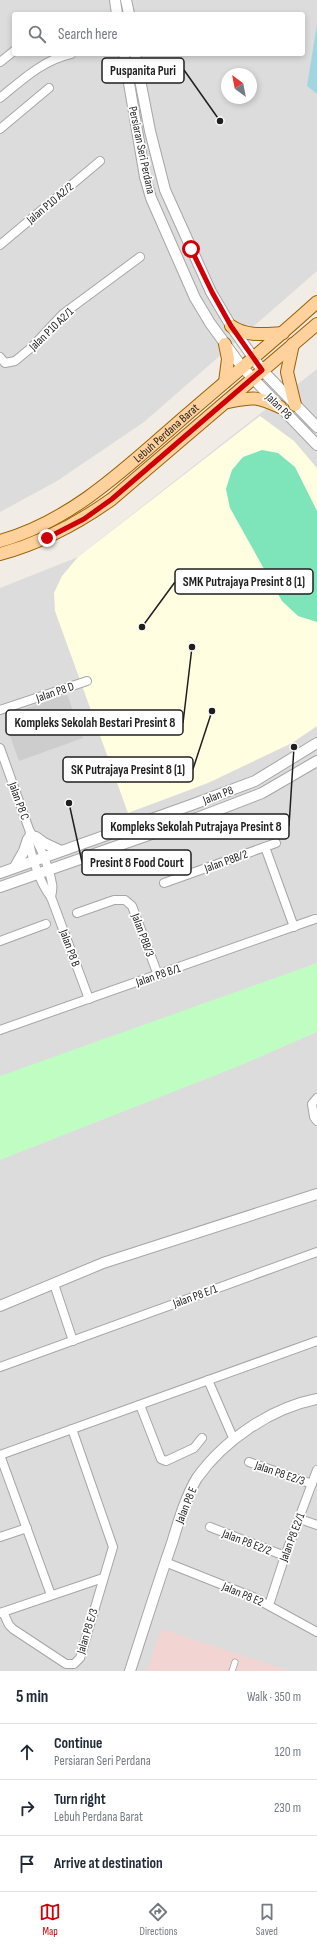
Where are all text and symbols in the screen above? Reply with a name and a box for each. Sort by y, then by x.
search box [12,12,305,56]
icon: search [26,23,48,45]
text: Search here [58,25,118,44]
callout: Puspanita Puri [102,58,184,83]
text: Puspanita Puri [110,63,176,79]
north arrow [221,68,257,104]
street label: Persiaran Seri Perdana [125,105,158,196]
street label: Jalan P10 A2/2 [23,179,77,228]
route start [182,240,200,258]
street label: Jalan P10 A2/1 [25,304,77,355]
street label: Jalan P8 [262,389,295,423]
street label: Lebuh Perdana Barat [131,400,203,466]
route end [38,529,56,547]
callout: SMK Putrajaya Presint 8 (1) [175,569,313,594]
text: SMK Putrajaya Presint 8 (1) [183,574,305,590]
street label: Jalan P8 D [33,679,76,706]
callout: Kompleks Sekolah Bestari Presint 8 [6,710,183,735]
text: Kompleks Sekolah Bestari Presint 8 [15,715,175,731]
callout: SK Putrajaya Presint 8 (1) [63,757,193,782]
text: SK Putrajaya Presint 8 (1) [71,762,185,778]
street label: Jalan P8 C [4,779,32,822]
street label: Jalan P8 [200,783,235,808]
callout: Kompleks Sekolah Putrajaya Presint 8 [102,814,289,839]
text: Kompleks Sekolah Putrajaya Presint 8 [110,819,282,835]
street label: Jalan P8B/2 [201,847,250,877]
callout: Presint 8 Food Court [82,850,191,875]
text: Presint 8 Food Court [90,855,185,871]
street label: Jalan P8B/3 [127,910,157,959]
street label: Jalan P8 B [56,927,83,969]
street label: Jalan P8 B/1 [133,961,183,990]
street label: Jalan P8 E/1 [170,1281,220,1312]
street label: Jalan P8 E2/3 [252,1458,307,1489]
street label: Jalan P8 E [172,1485,201,1527]
street label: Jalan P8 E2/1 [276,1510,309,1565]
street label: Jalan P8 E2/2 [219,1526,274,1559]
street label: Jalan P8 E2 [219,1579,266,1610]
street label: Jalan P8 E/3 [73,1607,101,1657]
text: 5 min [16,1687,48,1707]
text: Walk · 350 m [247,1689,301,1705]
text: Continue [54,1734,103,1753]
icon: ahead [16,1741,38,1763]
text: 120 m [275,1744,301,1760]
text: Persiaran Seri Perdana [54,1753,151,1769]
text: Turn right [54,1790,106,1809]
icon: right [16,1797,38,1819]
text: 230 m [274,1800,301,1816]
text: Lebuh Perdana Barat [54,1809,143,1825]
icon: arrive [16,1853,38,1875]
text: Arrive at destination [54,1854,163,1873]
tab: Map [39,1901,61,1938]
tab: Directions [140,1901,177,1938]
tab: Saved [256,1901,278,1938]

